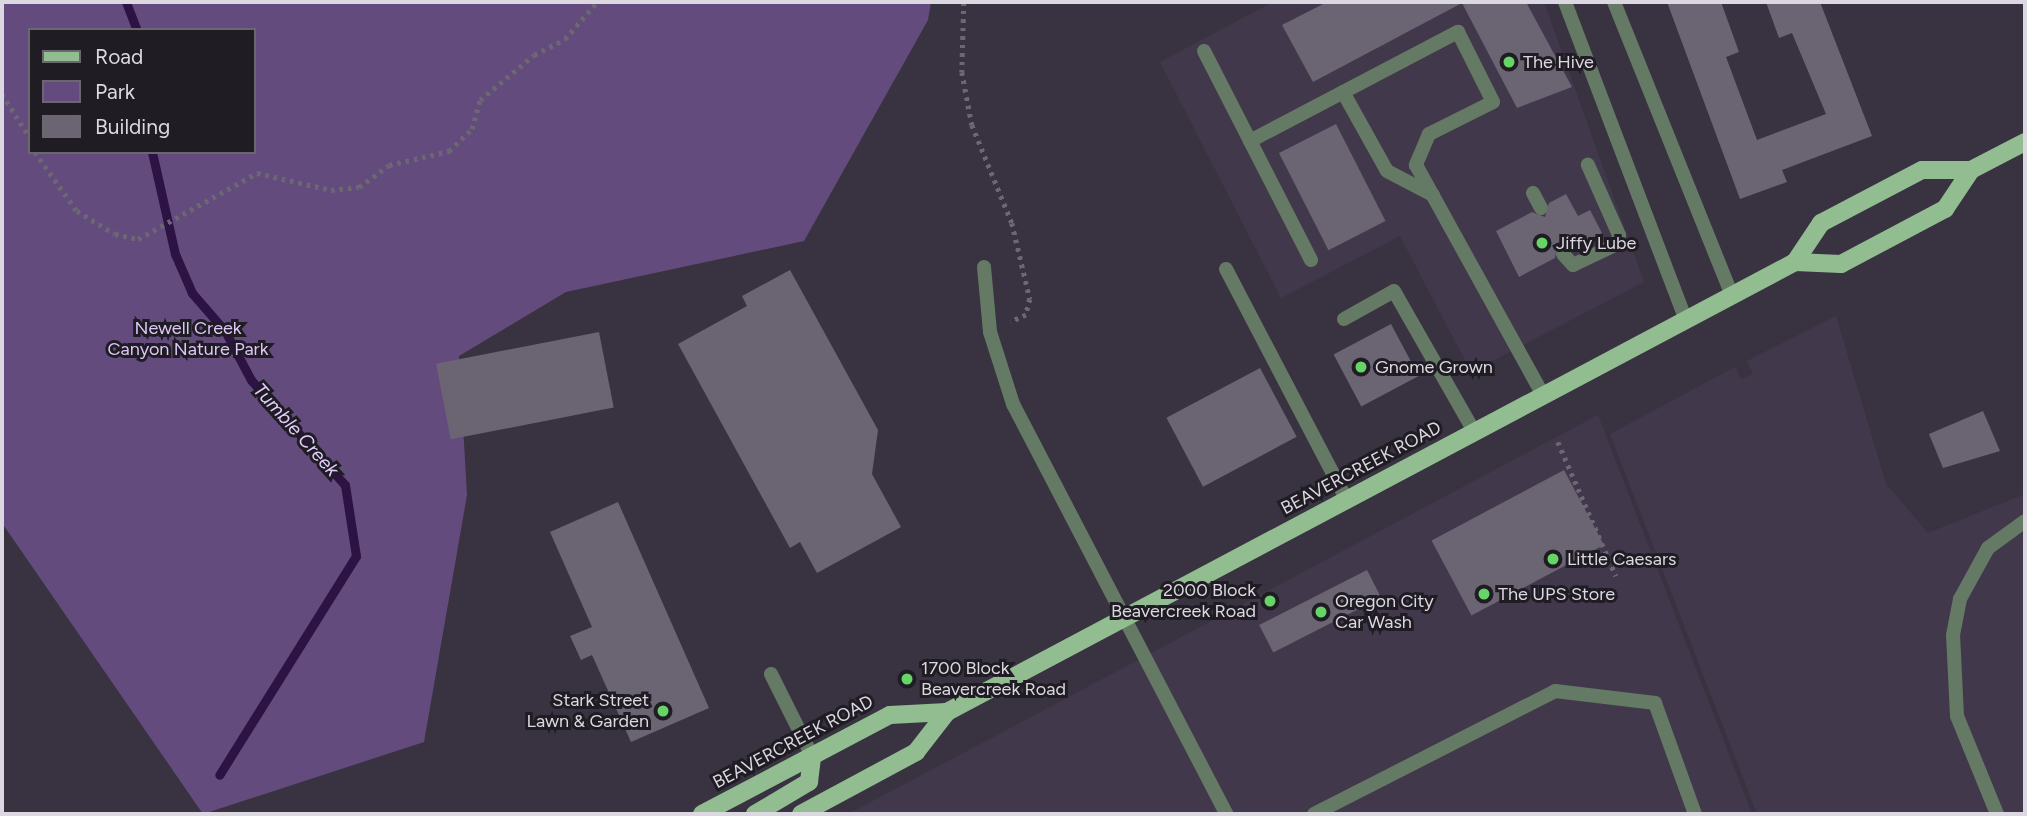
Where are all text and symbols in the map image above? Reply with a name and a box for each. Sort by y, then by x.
legend [28,28,256,154]
text: Road [95,44,143,69]
place label: The Hive [1523,51,1594,73]
marker: The Hive [1501,54,1517,70]
text: Park [95,79,135,104]
text: Building [95,114,170,139]
place label: Jiffy Lube [1556,232,1636,254]
marker: Jiffy Lube [1534,235,1550,251]
park label: Newell Creek Canyon Nature Park [108,318,268,360]
place label: Gnome Grown [1375,356,1493,378]
marker: Gnome Grown [1353,359,1369,375]
water label: Tumble Creek [248,379,344,481]
street label: BEAVERCREEK ROAD [1277,417,1445,519]
place label: Little Caesars [1567,548,1676,570]
marker: Little Caesars [1545,551,1561,567]
place label: 2000 Block Beavercreek Road [1111,580,1256,622]
place label: The UPS Store [1498,583,1615,605]
marker: The UPS Store [1476,586,1492,602]
place label: Oregon City Car Wash [1335,591,1434,634]
marker: 2000 Block Beavercreek Road [1262,593,1278,609]
marker: Oregon City Car Wash [1313,604,1329,620]
place label: 1700 Block Beavercreek Road [921,658,1066,700]
marker: 1700 Block Beavercreek Road [899,671,915,687]
place label: Stark Street Lawn & Garden [527,690,649,732]
street label: BEAVERCREEK ROAD [709,691,877,793]
marker: Stark Street Lawn & Garden [655,703,671,719]

